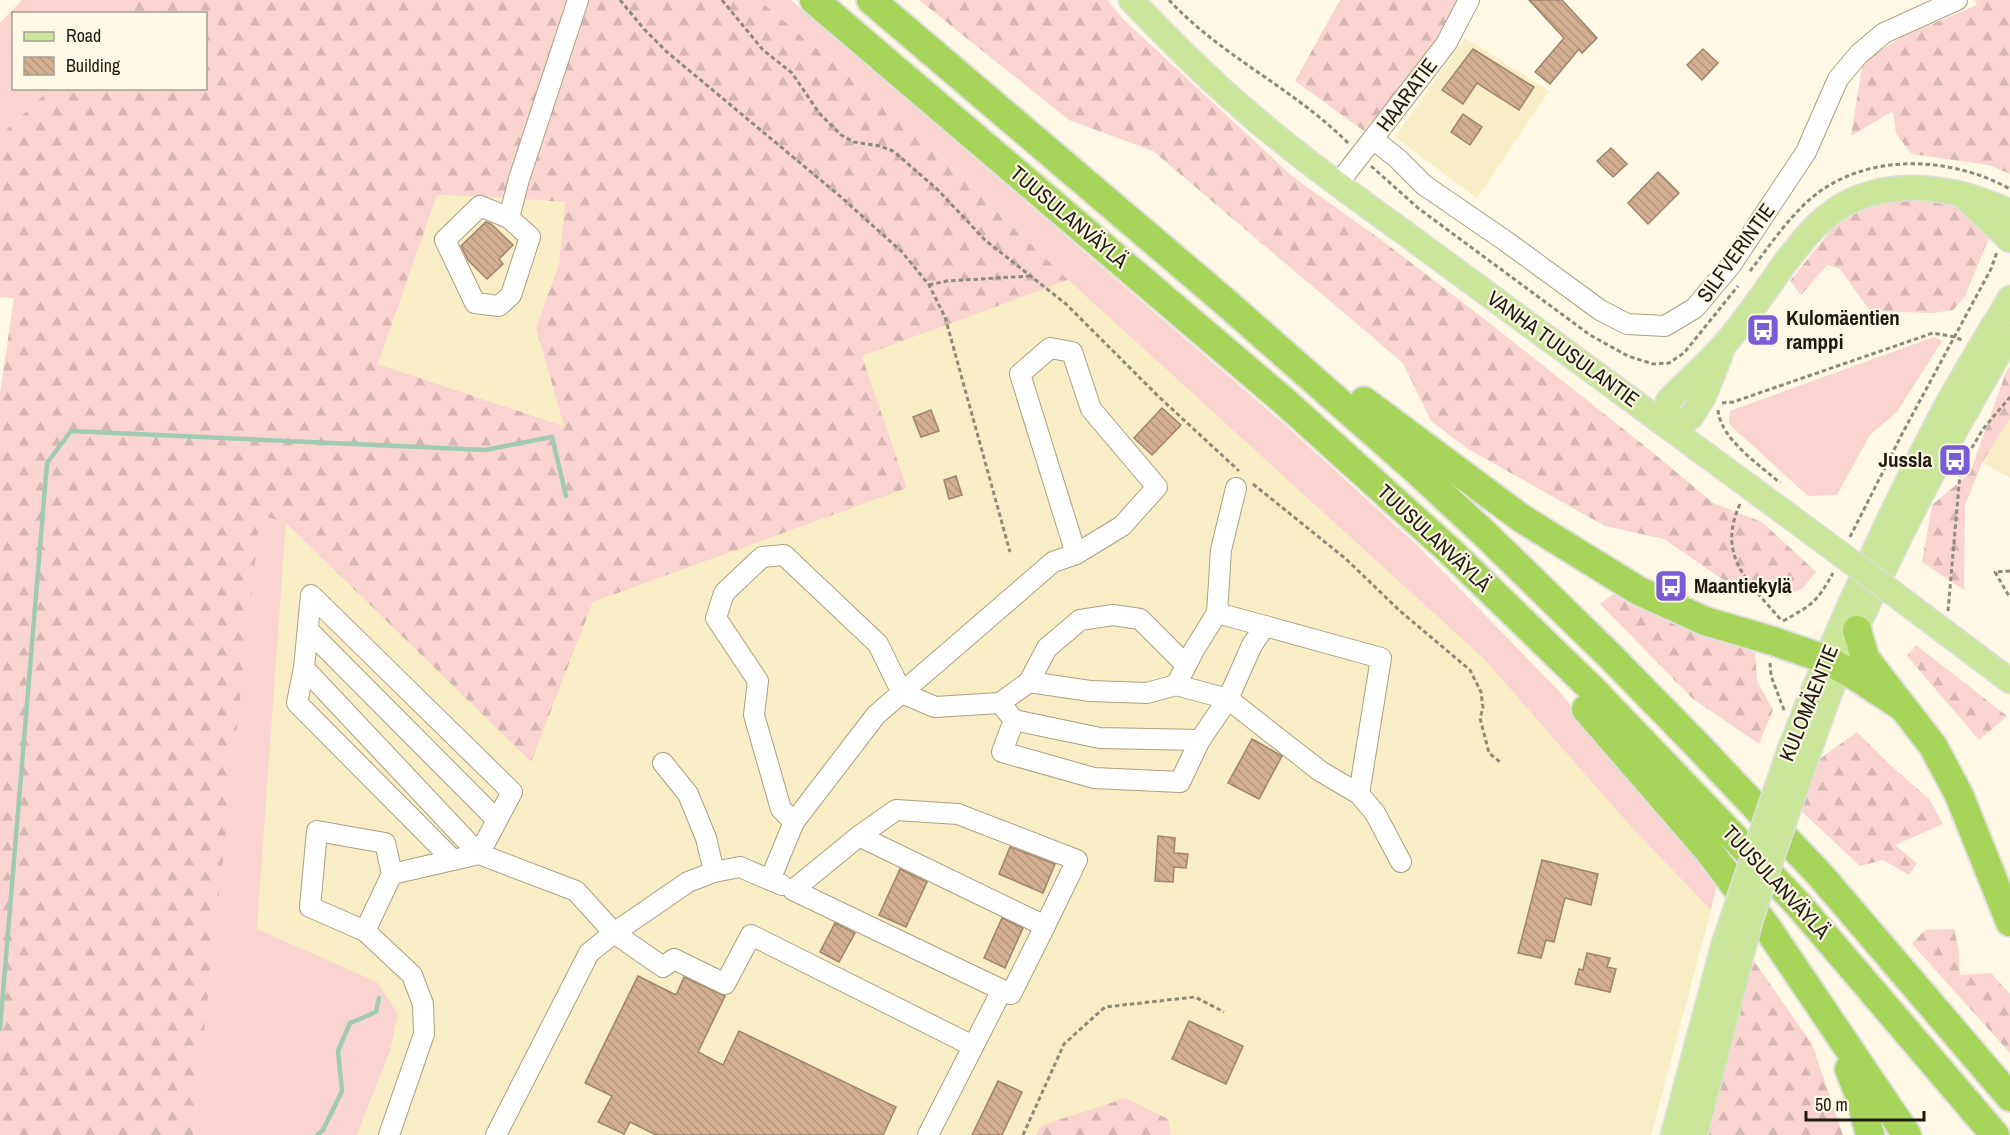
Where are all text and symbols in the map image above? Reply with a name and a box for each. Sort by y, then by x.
legend [12,12,207,90]
text: Road [66,23,101,48]
street label: HAARATIE [1369,52,1444,137]
text: Building [66,53,121,78]
street label: TUUSULANVÄYLÄ [1004,159,1135,275]
street label: SILFVERINTIE [1690,197,1781,308]
street label: VANHA TUUSULANTIE [1481,284,1645,414]
place label: Kulomäentien ramppi [1786,303,1900,356]
bus stop icon: Kulomäentien ramppi [1745,312,1781,348]
bus stop icon: Jussla [1937,442,1973,478]
place label: Jussla [1878,445,1932,474]
street label: TUUSULANVÄYLÄ [1371,477,1498,598]
bus stop icon: Maantiekylä [1653,568,1689,604]
place label: Maantiekylä [1694,571,1792,600]
street label: KULOMÄENTIE [1772,640,1845,765]
street label: TUUSULANVÄYLÄ [1716,818,1837,945]
scale bar [1806,1084,1924,1122]
text: 50 m [1815,1092,1848,1117]

